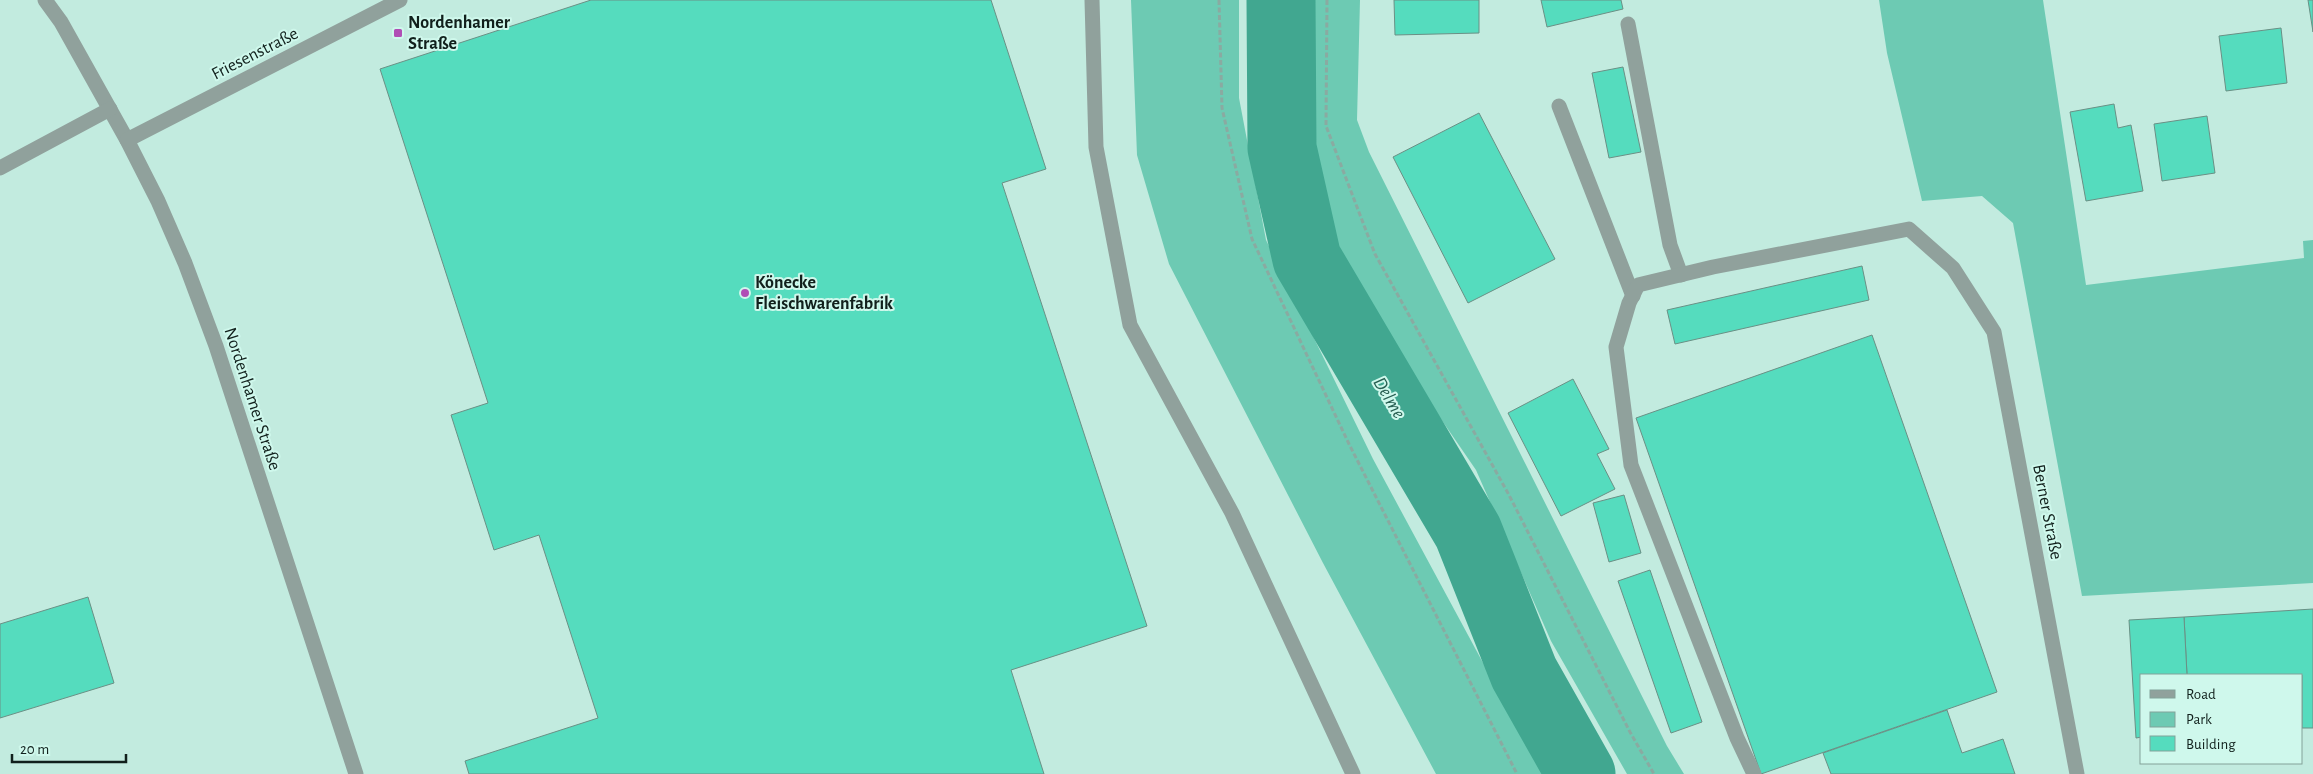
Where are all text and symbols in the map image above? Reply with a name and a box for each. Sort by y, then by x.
place label: Nordenhamer Straße [408,14,511,53]
street label: Friesenstraße [209,25,301,83]
marker: Nordenhamer Straße [392,27,404,39]
place label: Könecke Fleischwarenfabrik [755,274,893,313]
marker: Könecke Fleischwarenfabrik [739,287,751,299]
street label: Nordenhamer Straße [220,325,284,473]
water label: Delme [1369,374,1409,422]
street label: Berner Straße [2029,463,2065,561]
legend [2140,674,2303,764]
text: Road [2186,687,2216,702]
text: Park [2186,712,2212,727]
scale bar [12,732,126,764]
text: Building [2186,737,2236,752]
text: 20 m [20,742,49,757]

